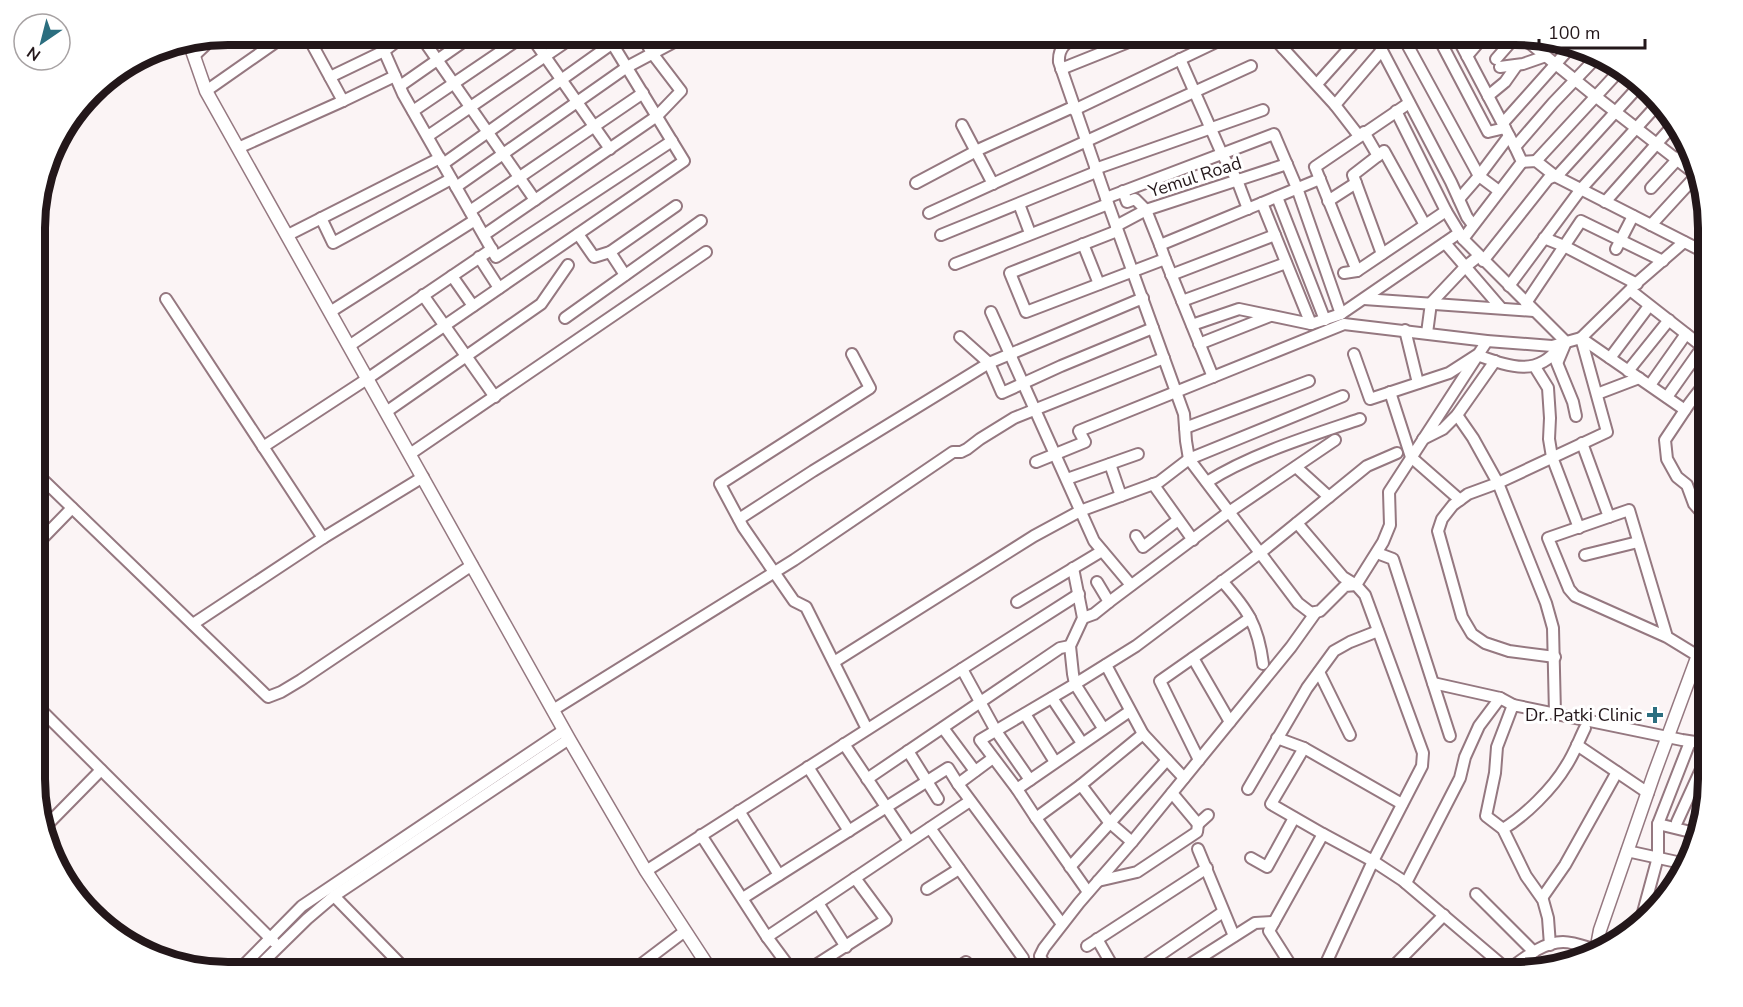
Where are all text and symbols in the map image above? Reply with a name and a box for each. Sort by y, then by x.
north arrow [12,12,72,72]
scale bar [1539,12,1646,50]
text: 100 m [1548,21,1600,45]
text: N [23,41,45,66]
street label: Yemul Road [1145,151,1244,204]
place label: Dr. Patki Clinic [1525,703,1642,727]
marker: Dr. Patki Clinic [1646,706,1664,724]

